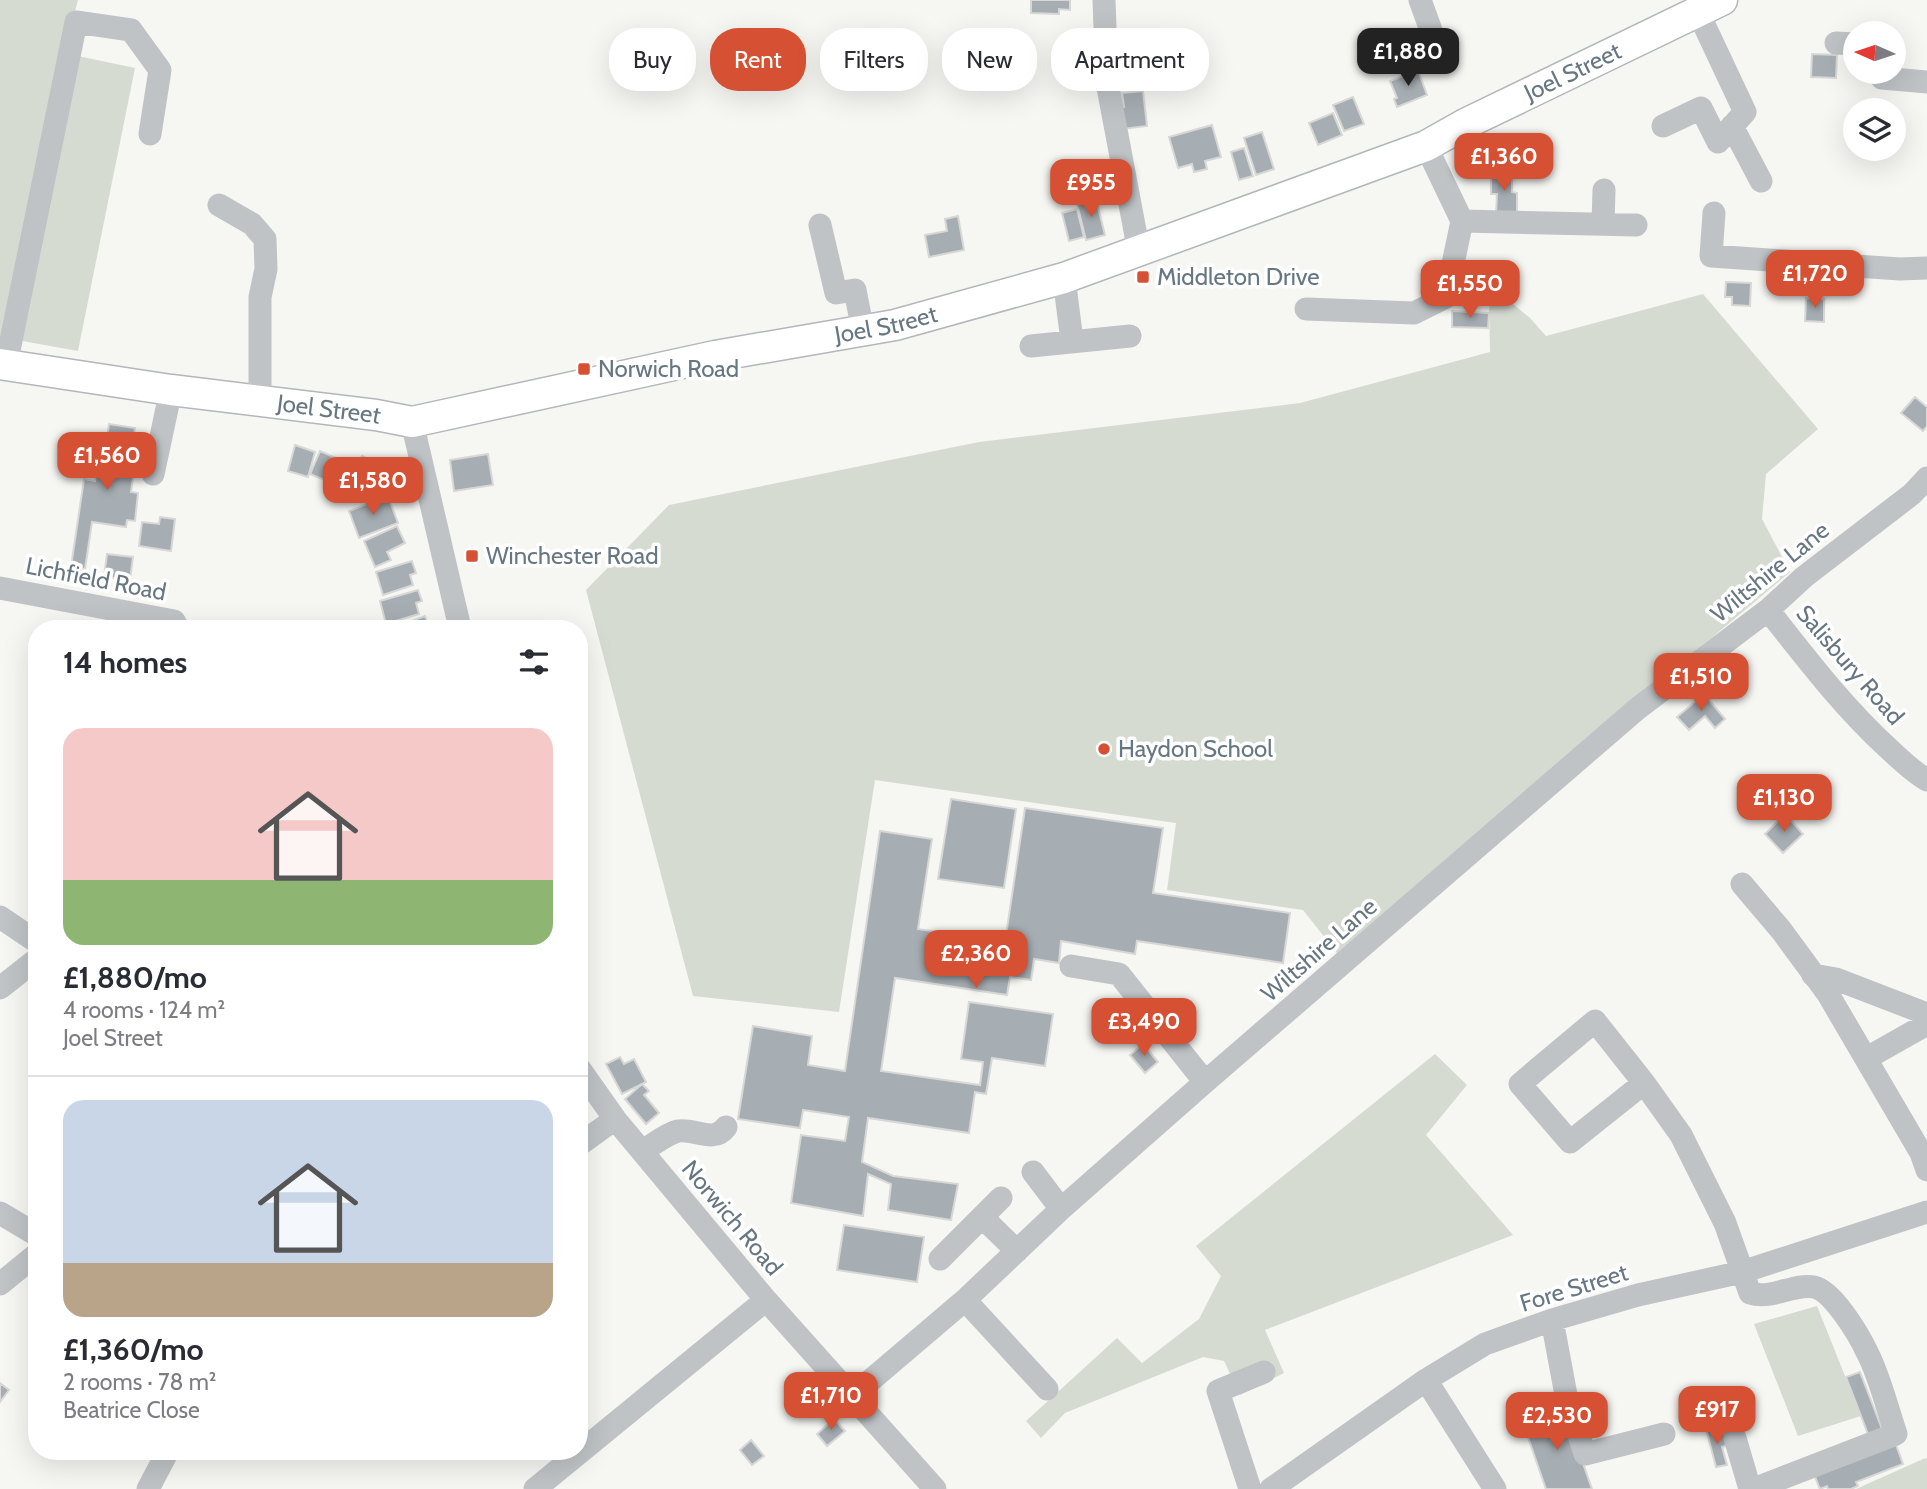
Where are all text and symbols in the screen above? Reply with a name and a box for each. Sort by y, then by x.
north arrow [1843,21,1906,84]
map controls [1843,21,1906,161]
chip: Buy [609,28,696,91]
chip: Rent [710,28,806,91]
chip: Filters [820,28,928,91]
chip: New [942,28,1037,91]
chip: Apartment [1051,28,1209,91]
pin: £1,880 [1351,28,1465,88]
street label: Joel Street [1518,36,1626,108]
text: £1,880 [1373,37,1443,65]
button: layers [1843,98,1906,161]
pin: £1,360 [1447,134,1561,193]
text: £1,360 [1470,142,1538,170]
pin: £955 [1050,160,1132,219]
text: £955 [1066,168,1116,196]
pin: £1,720 [1758,250,1872,310]
text: £1,720 [1782,259,1848,287]
pin: £1,550 [1413,260,1527,320]
place label: Middleton Drive [1157,262,1320,291]
marker: Middleton Drive [1135,269,1151,285]
text: £1,550 [1437,269,1503,297]
street label: Joel Street [831,299,940,349]
place label: Norwich Road [598,354,739,383]
marker: Norwich Road [576,361,592,377]
street label: Joel Street [275,388,383,430]
pin: £1,560 [50,433,164,492]
text: £1,560 [73,441,141,469]
pin: £1,580 [316,458,430,517]
text: £1,580 [339,466,407,494]
street label: Wiltshire Lane [1705,515,1835,628]
place label: Winchester Road [486,541,659,570]
marker: Winchester Road [464,548,480,564]
street label: Lichfield Road [23,551,169,606]
street label: Salisbury Road [1790,599,1910,731]
icon: filters [515,643,553,681]
text: 14 homes [63,644,187,681]
pin: £1,510 [1644,654,1758,713]
text: £1,510 [1670,662,1732,690]
place label: Haydon School [1118,734,1273,763]
marker: Haydon School [1096,741,1112,757]
icon: home [245,773,371,899]
pin: £1,130 [1727,774,1841,834]
text: £1,130 [1753,783,1815,811]
street label: Wiltshire Lane [1255,892,1382,1008]
pin: £2,360 [919,930,1033,990]
text: £2,360 [940,939,1012,967]
text: £1,880/mo [63,959,207,996]
text: 4 rooms · 124 m² [63,996,225,1024]
pin: £3,490 [1087,998,1201,1058]
text: £3,490 [1107,1007,1181,1035]
text: Joel Street [63,1024,163,1052]
icon: home [245,1145,371,1271]
street label: Norwich Road [676,1154,789,1281]
street label: Fore Street [1516,1257,1631,1318]
text: £1,360/mo [63,1331,204,1368]
text: 2 rooms · 78 m² [63,1368,217,1396]
pin: £1,710 [774,1372,888,1432]
text: £1,710 [800,1381,862,1409]
pin: £917 [1676,1386,1758,1446]
pin: £2,530 [1500,1392,1614,1452]
text: £917 [1694,1395,1740,1423]
text: Beatrice Close [63,1396,200,1424]
text: £2,530 [1522,1401,1592,1429]

